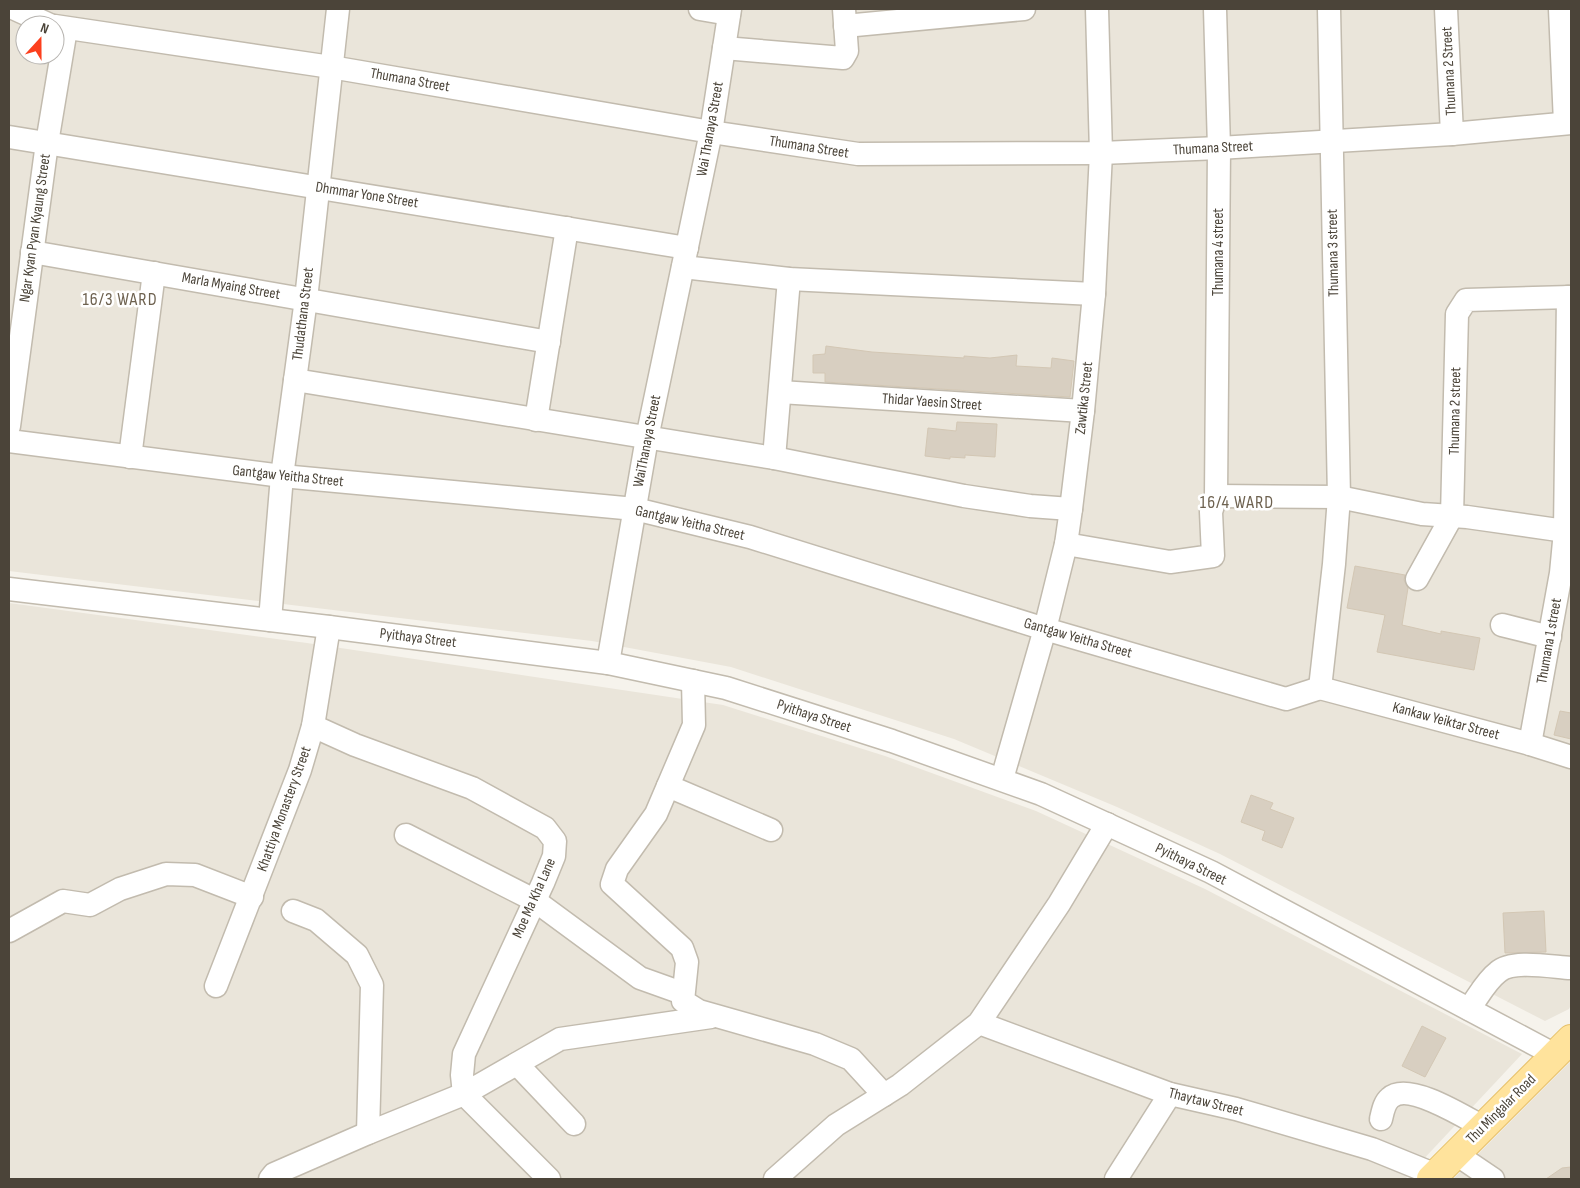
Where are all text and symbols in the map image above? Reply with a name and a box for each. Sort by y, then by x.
north arrow [15,15,65,65]
text: N [38,19,51,38]
street label: Thumana 2 Street [1437,26,1461,116]
street label: Thumana Street [369,64,452,96]
street label: Wai Thanaya Street [692,80,728,178]
street label: Thumana Street [768,131,851,163]
street label: Thumana Street [1172,136,1254,160]
street label: Ngar Kyan Pyan Kyaung Street [15,152,55,303]
street label: Dhmmar Yone Street [314,178,420,213]
street label: Thumana 4 street [1209,208,1228,296]
street label: Thumana 3 street [1323,208,1343,297]
street label: Thudathana Street [288,266,318,362]
street label: Marla Myaing Street [180,268,282,304]
district label: 16/3 WARD [82,289,158,310]
street label: Zawtika Street [1071,360,1097,435]
street label: Thumana 2 street [1445,367,1465,455]
street label: Thidar Yaesin Street [881,389,983,415]
street label: WaiThanaya Street [629,393,665,489]
street label: Gantgaw Yeitha Street [231,461,345,491]
district label: 16/4 WARD [1200,492,1274,513]
street label: Gantgaw Yeitha Street [633,501,747,545]
street label: Thumana 1 street [1532,596,1566,685]
street label: Gantgaw Yeitha Street [1022,613,1135,663]
street label: Pyithaya Street [379,624,458,652]
street label: Pyithaya Street [774,695,854,737]
street label: Kankaw Yeiktar Street [1391,698,1502,744]
street label: Khattiya Monastery Street [252,743,316,874]
street label: Pyithaya Street [1152,839,1230,890]
street label: Moe Ma Kha Lane [508,855,560,941]
street label: Thu Mingalar Road [1462,1070,1540,1148]
street label: Thaytaw Street [1167,1084,1246,1121]

